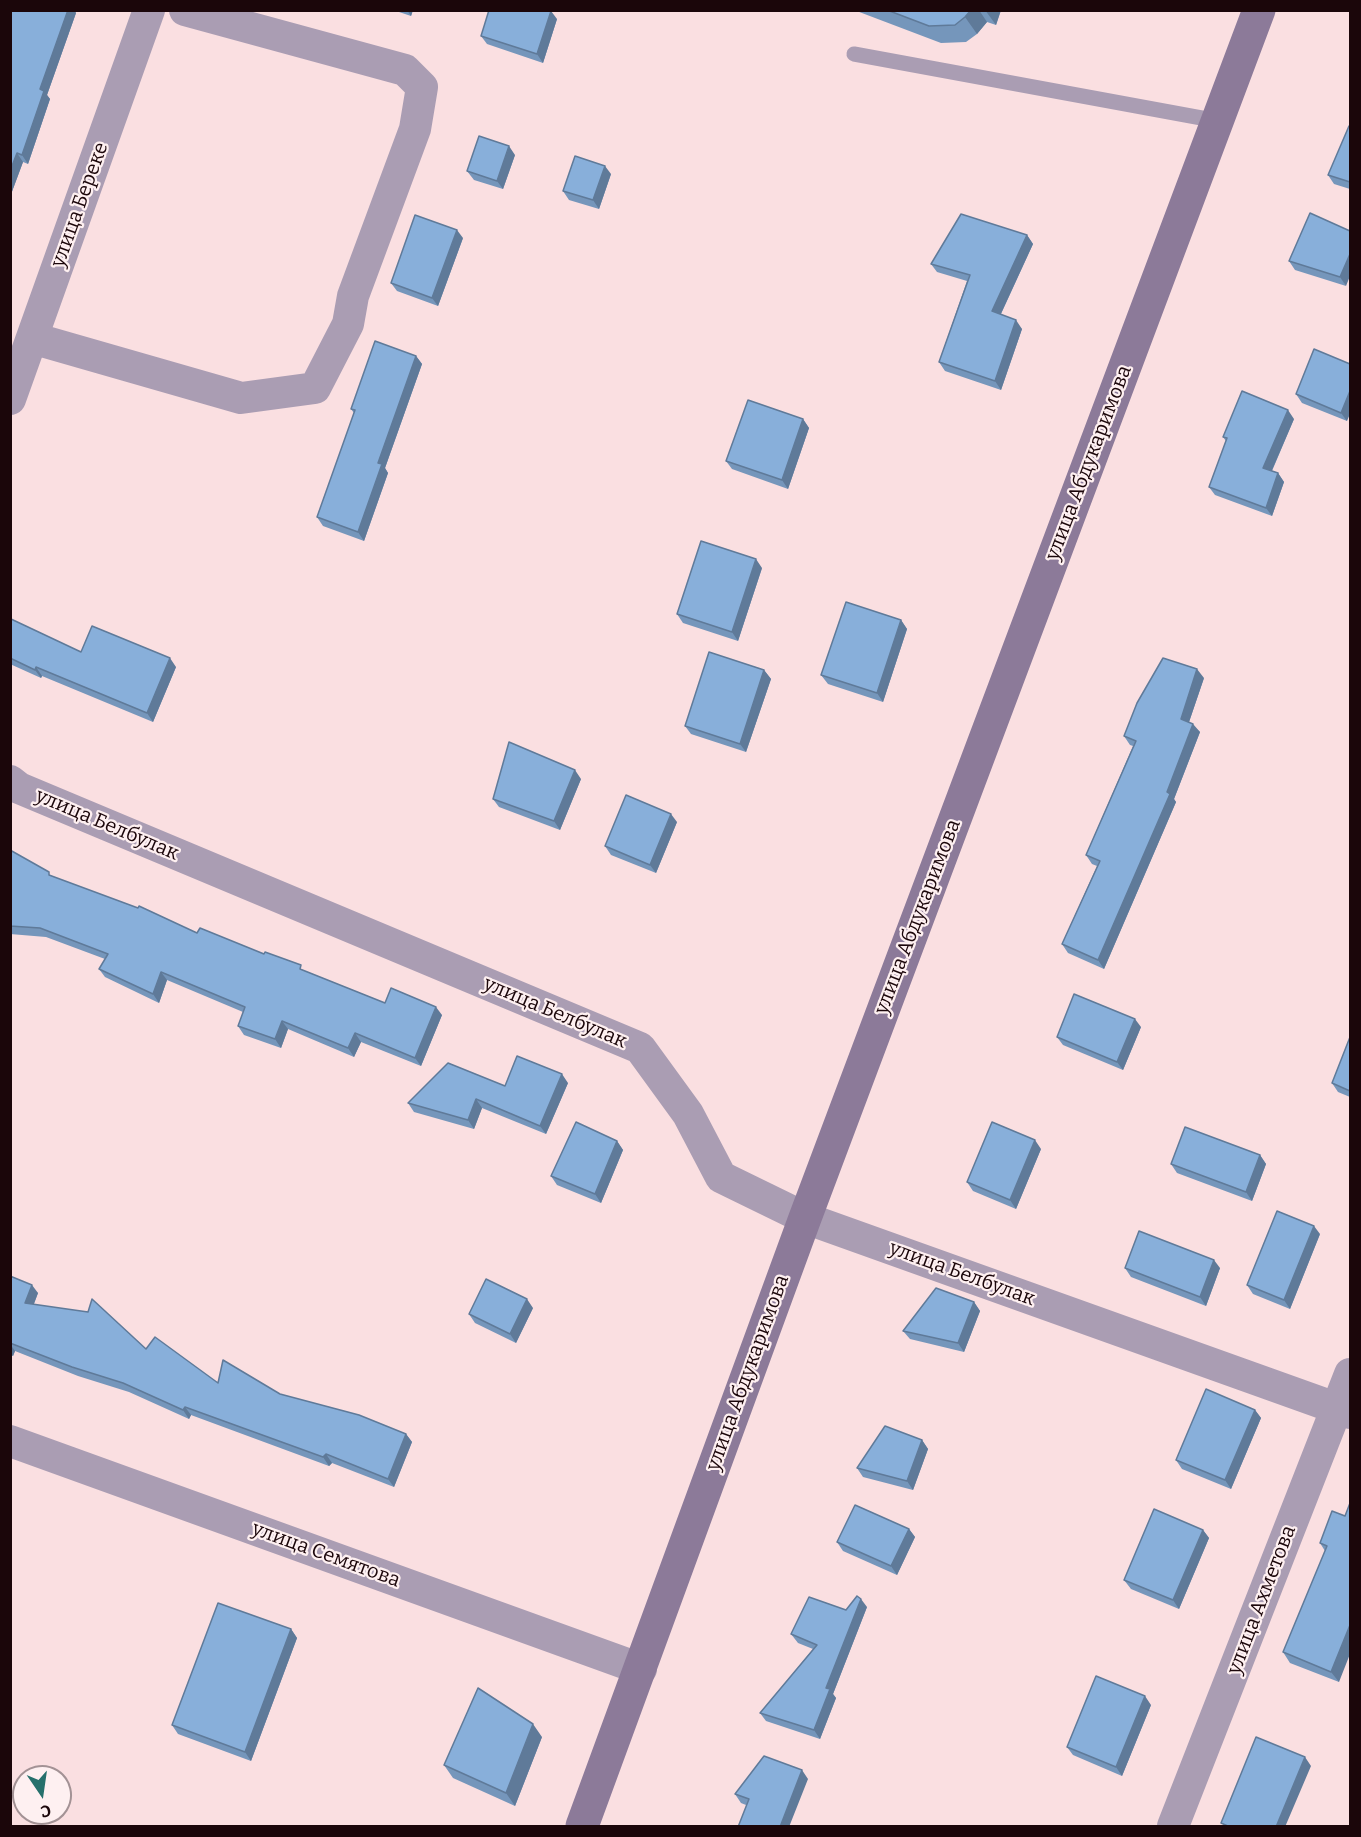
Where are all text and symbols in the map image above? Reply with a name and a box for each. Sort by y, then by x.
street label: улица Береке [46,139,114,271]
street label: улица Абдукаримова [1041,362,1137,564]
street label: улица Белбулак [32,784,182,866]
street label: улица Абдукаримова [870,816,966,1018]
street label: улица Белбулак [480,972,630,1054]
street label: улица Белбулак [886,1237,1038,1311]
street label: улица Абдукаримова [701,1272,795,1474]
street label: улица Семятова [249,1517,403,1593]
street label: улица Ахметова [1223,1522,1301,1678]
north arrow [12,1765,72,1825]
text: С [39,1801,53,1821]

